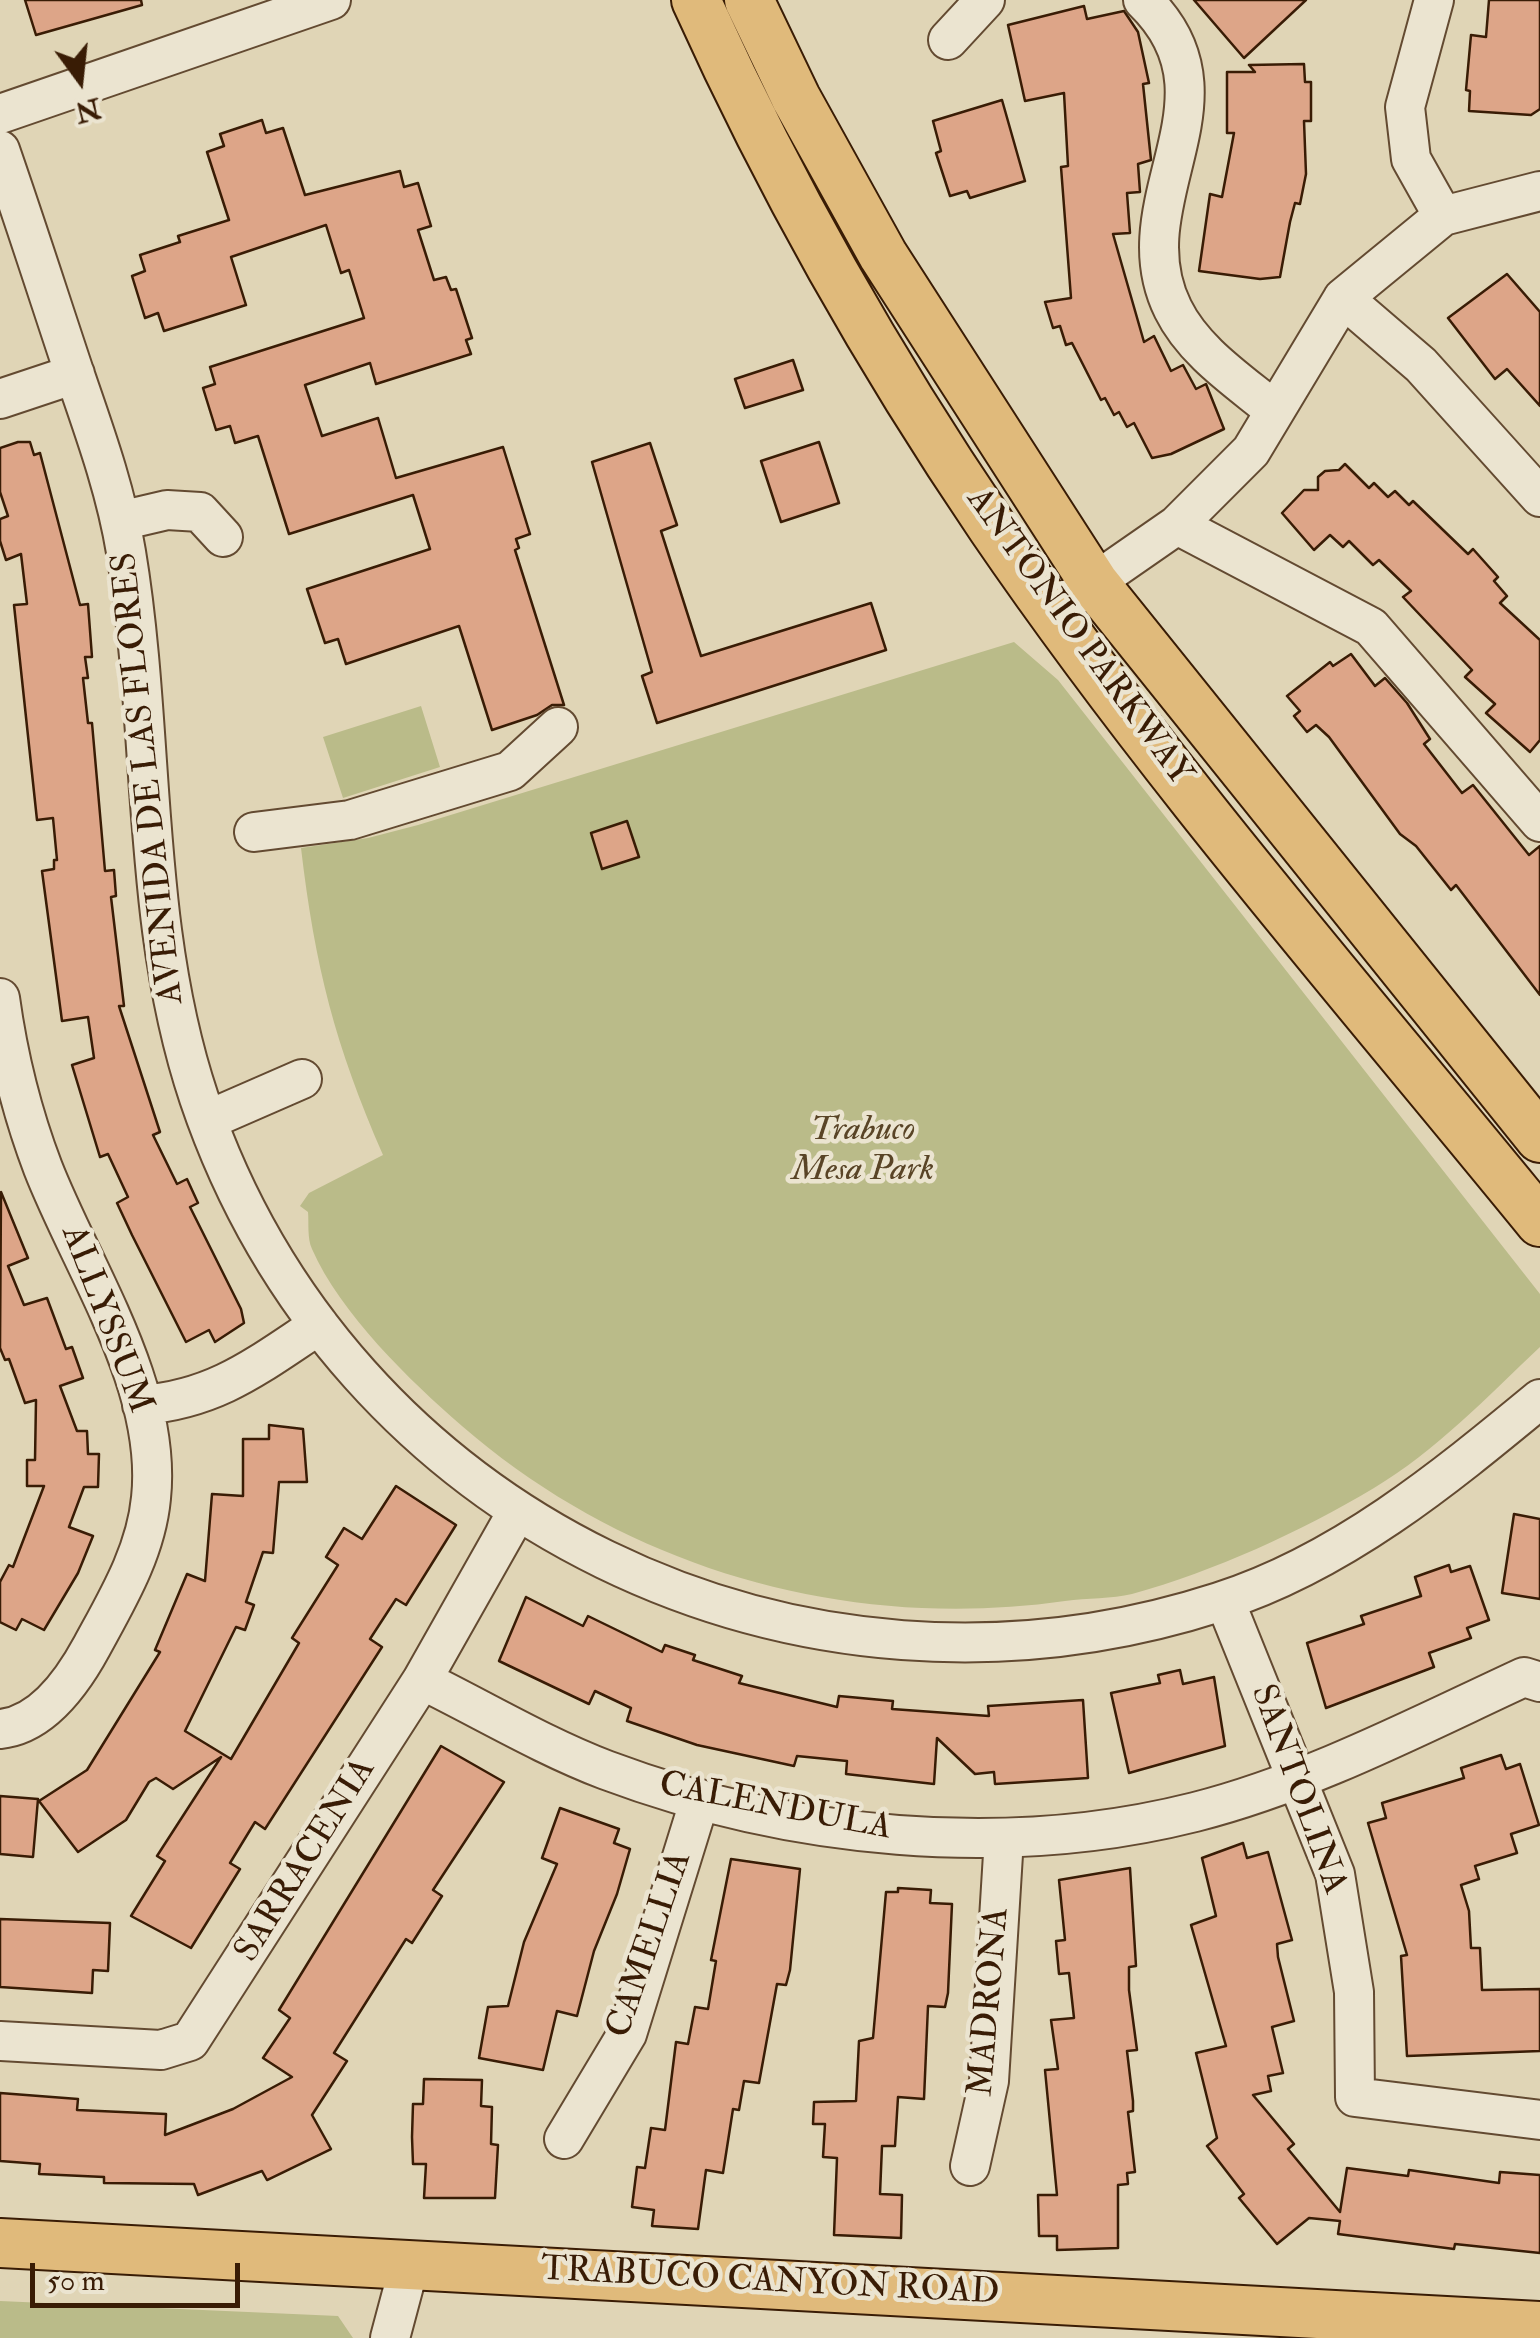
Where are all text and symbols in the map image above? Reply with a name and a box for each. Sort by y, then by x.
north arrow [30,30,130,130]
text: N [71,89,105,130]
street label: ANTONIO PARKWAY [956,481,1200,795]
street label: AVENIDA DE LAS FLORES [105,550,195,1006]
park label: Trabuco Mesa Park [792,1110,934,1192]
street label: ALLYSSUM [50,1220,160,1420]
street label: SANTOLINA [1240,1680,1354,1900]
street label: SARRACENIA [228,1751,386,1971]
street label: CALENDULA [655,1765,895,1851]
street label: CAMELLIA [600,1846,702,2044]
street label: MADRONA [962,1906,1020,2098]
scale bar [35,2243,245,2305]
street label: TRABUCO CANYON ROAD [540,2250,1000,2316]
text: 50 m [47,2262,105,2299]

